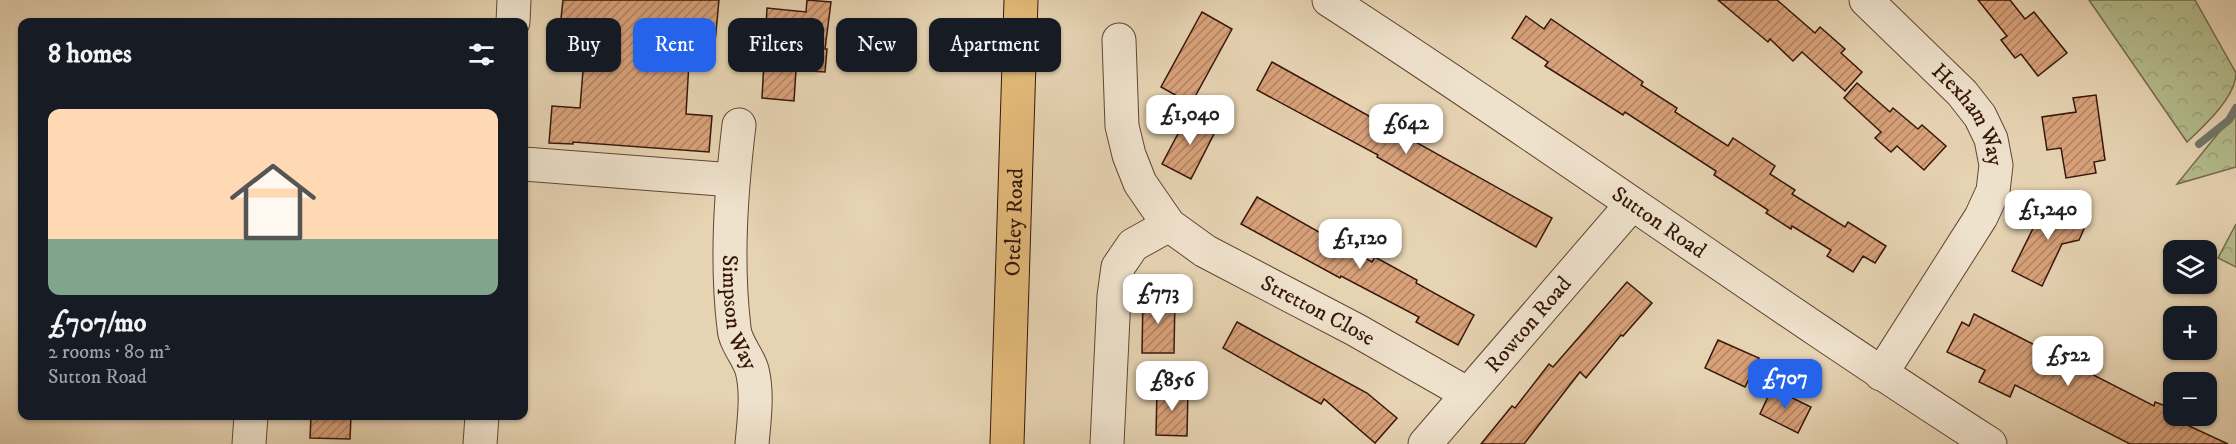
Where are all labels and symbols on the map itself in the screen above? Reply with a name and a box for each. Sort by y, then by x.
street label: Hexham Way [1926,58,2009,169]
pin: £1,040 [1141,95,1239,146]
pin: £642 [1370,104,1442,155]
street label: Oteley Road [999,168,1029,277]
street label: Sutton Road [1607,180,1712,264]
pin: £1,240 [1999,190,2097,241]
pin: £1,120 [1311,219,1409,270]
street label: Simpson Way [716,255,764,374]
street label: Stretton Close [1256,269,1380,352]
street label: Rowton Road [1479,271,1577,378]
pin: £773 [1122,274,1194,325]
pin: £522 [2032,336,2104,387]
pin: £707 [1749,359,1821,410]
pin: £856 [1136,361,1208,412]

